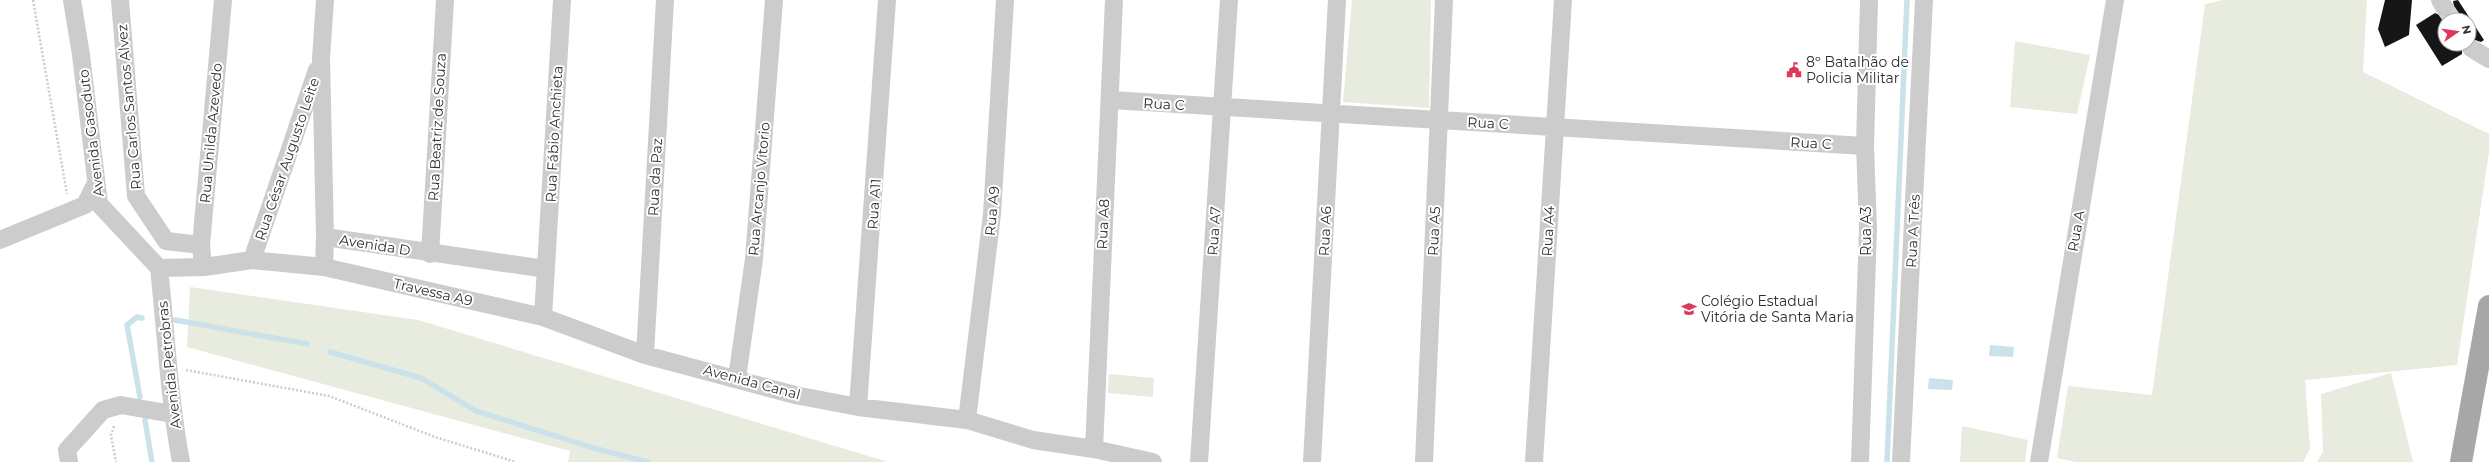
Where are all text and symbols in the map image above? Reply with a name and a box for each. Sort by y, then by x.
north arrow [2437,12,2477,52]
street label: Rua Carlos Santos Alvez [113,24,145,190]
text: N [2459,24,2475,36]
street label: Rua Beatriz de Souza [424,53,450,201]
place label: 8º Batalhão de Policia Militar [1806,53,1909,87]
public building icon: 8º Batalhão de Policia Militar [1785,61,1803,79]
street label: Rua Unilda Azevedo [196,62,226,204]
street label: Rua Fábio Anchieta [541,65,567,203]
street label: Avenida Gasoduto [74,68,108,198]
street label: Rua César Augusto Leite [251,75,323,243]
street label: Rua C [1143,94,1185,114]
street label: Rua C [1467,113,1509,133]
street label: Rua Arcanjo Vitorio [744,121,774,257]
street label: Rua C [1790,133,1832,153]
street label: Rua da Paz [644,138,666,216]
street label: Rua A11 [863,178,885,230]
street label: Rua A9 [981,185,1003,237]
street label: Rua A Três [1902,194,1924,268]
street label: Rua A8 [1093,198,1113,250]
street label: Rua A6 [1315,205,1335,256]
street label: Rua A4 [1538,205,1558,257]
street label: Rua A7 [1203,206,1225,256]
street label: Rua A5 [1424,206,1444,256]
street label: Rua A3 [1857,206,1875,256]
street label: Rua A [2064,208,2089,253]
street label: Avenida D [338,230,412,260]
street label: Travessa A9 [392,274,474,310]
place label: Colégio Estadual Vitória de Santa Maria [1701,292,1854,326]
street label: Avenida Petrobras [153,300,185,430]
school or university icon: Colégio Estadual Vitória de Santa Maria [1680,300,1698,318]
street label: Avenida Canal [702,360,802,404]

